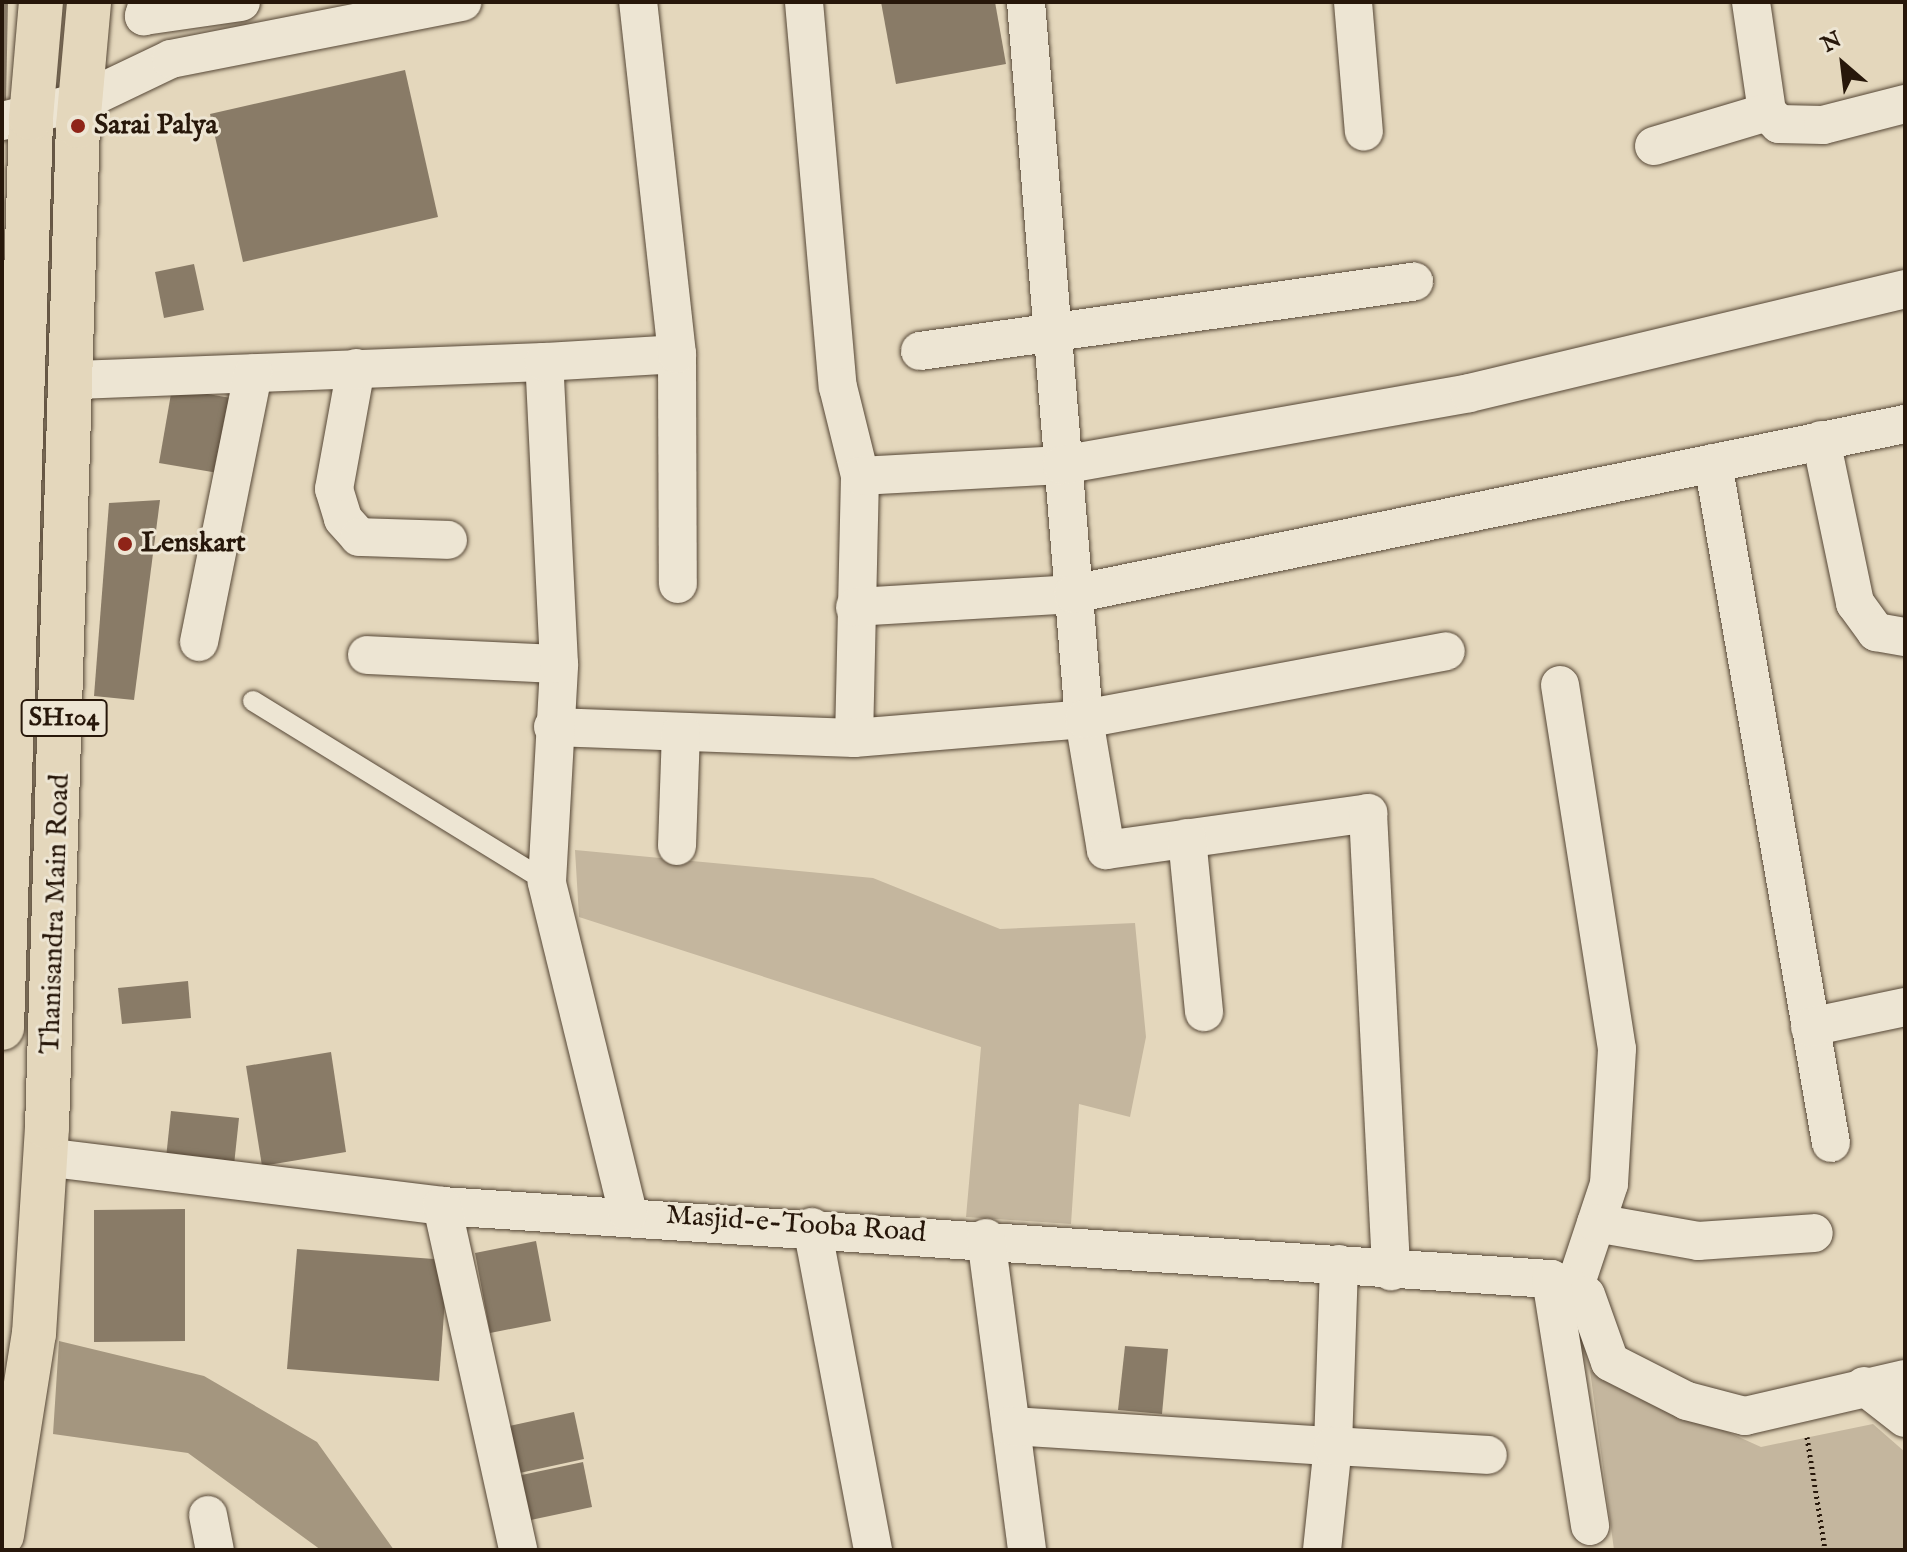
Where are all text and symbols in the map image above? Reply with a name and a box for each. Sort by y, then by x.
north arrow [1803,24,1883,104]
text: N [1817,26,1847,60]
place label: Sarai Palya [94,109,218,143]
marker: Sarai Palya [69,117,87,135]
place label: Lenskart [141,527,246,561]
marker: Lenskart [116,535,134,553]
road number: SH104 [20,696,108,740]
street label: Thanisandra Main Road [34,773,78,1055]
street label: Masjid-e-Tooba Road [665,1199,927,1251]

